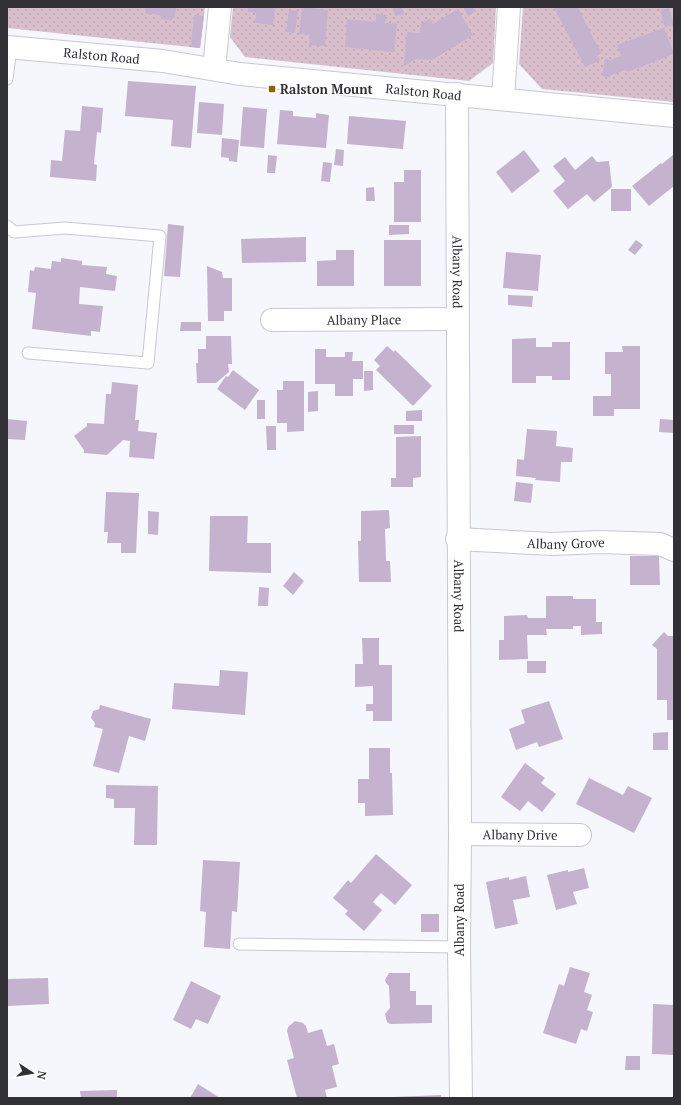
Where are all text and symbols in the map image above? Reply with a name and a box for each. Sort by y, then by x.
street label: Ralston Road [63,43,140,68]
street label: Ralston Road [385,79,462,104]
place label: Ralston Mount [280,80,374,98]
marker: Ralston Mount [267,84,277,94]
street label: Albany Road [449,235,467,309]
street label: Albany Place [327,310,401,329]
street label: Albany Grove [527,533,605,553]
street label: Albany Road [450,559,468,633]
street label: Albany Drive [482,825,558,844]
street label: Albany Road [450,884,468,956]
north arrow [12,1053,52,1093]
text: N [34,1070,49,1081]

